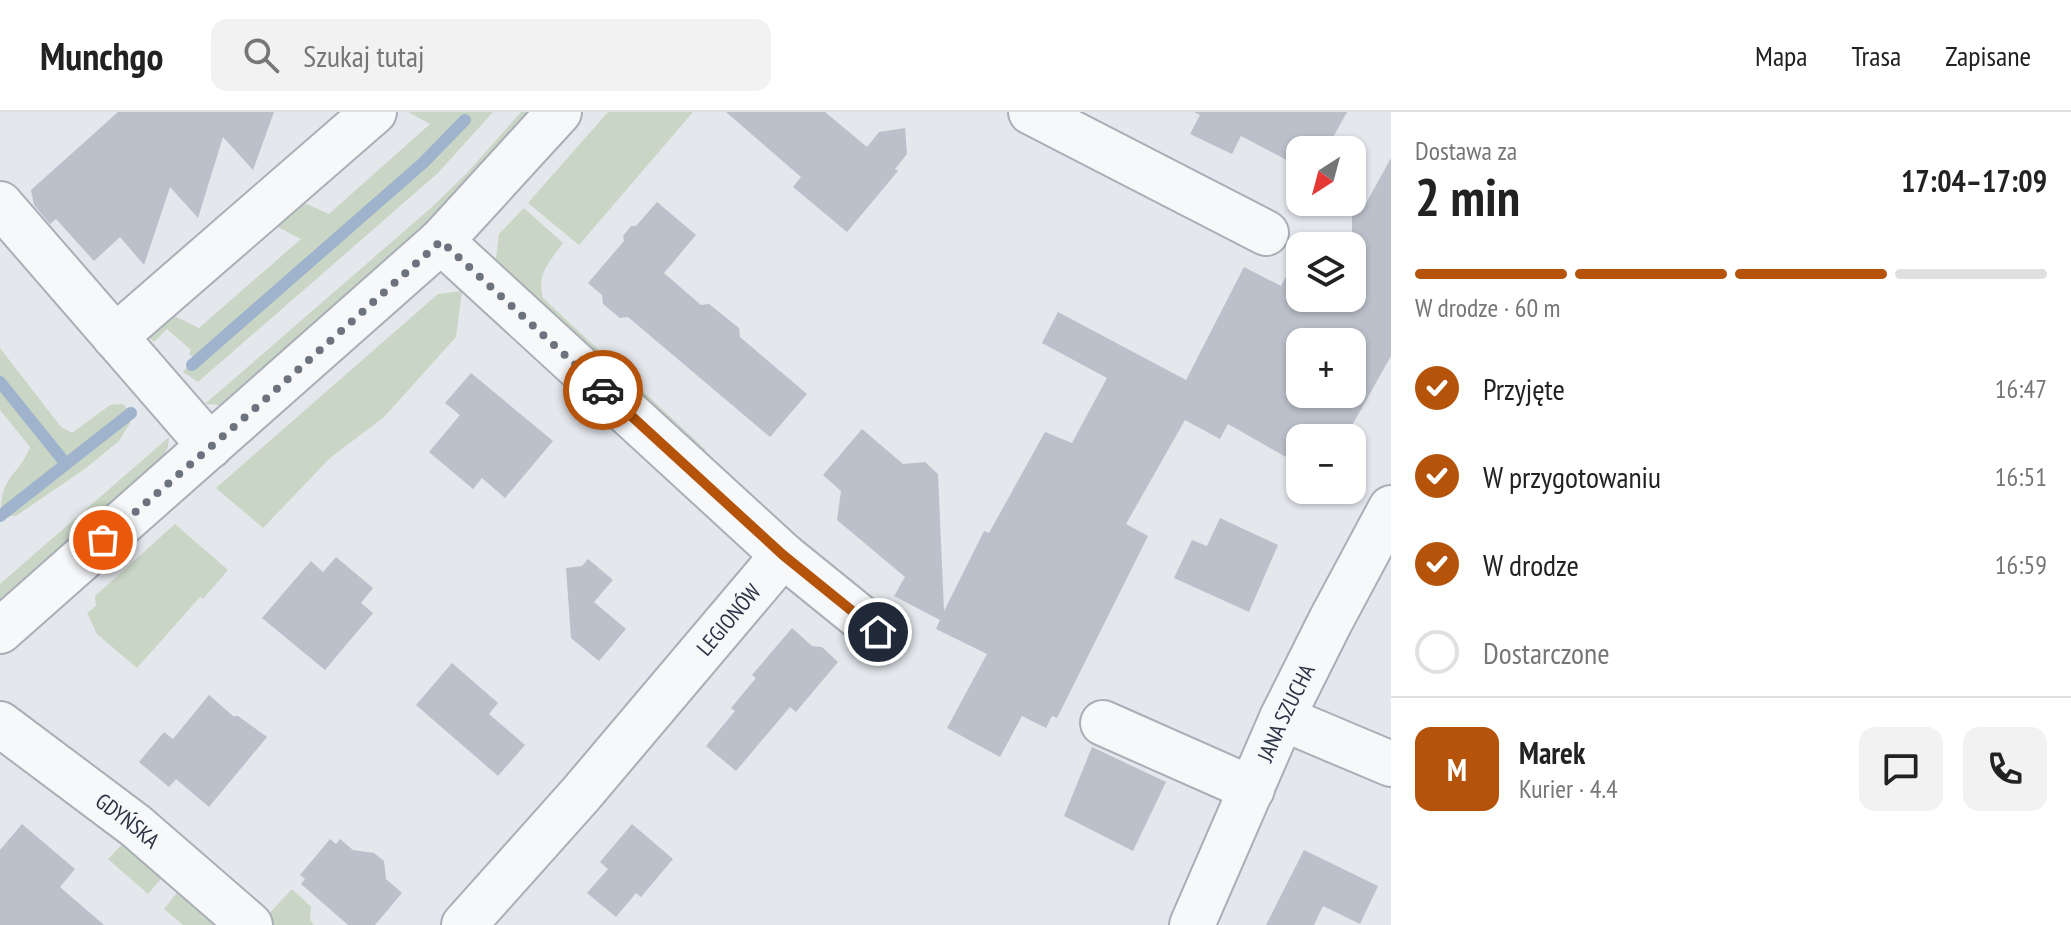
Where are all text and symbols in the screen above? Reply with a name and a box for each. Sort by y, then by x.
search box [211,19,771,91]
text: Munchgo [40,31,163,80]
icon: search [239,33,283,77]
text: Szukaj tutaj [303,36,424,75]
text: Mapa [1755,37,1807,74]
text: Trasa [1851,37,1901,74]
text: Zapisane [1945,37,2031,74]
text: Dostawa za [1415,134,1517,167]
north arrow [1286,136,1366,216]
map controls [1286,136,1366,504]
text: 17:04–17:09 [1901,161,2047,200]
text: 2 min [1415,163,1520,230]
button: layers [1286,232,1366,312]
text: W drodze · 60 m [1415,291,1561,324]
button: + [1286,328,1366,408]
courier [563,350,643,430]
icon: check [1415,366,1459,410]
icon: car [581,368,625,412]
text: Przyjęte [1483,369,1565,408]
text: 16:47 [1995,372,2047,405]
button: − [1286,424,1366,504]
icon: check [1415,454,1459,498]
text: W przygotowaniu [1483,457,1661,496]
text: 16:51 [1995,460,2047,493]
pin [69,506,137,574]
icon: bag [81,518,125,562]
icon: check [1415,542,1459,586]
text: W drodze [1483,545,1579,584]
text: 16:59 [1995,548,2047,581]
street label: LEGIONÓW [690,578,767,661]
pin [844,598,912,666]
icon: home [856,610,900,654]
text: Dostarczone [1483,633,1610,672]
street label: JANA SZUCHA [1250,659,1321,767]
button: chat [1859,727,1943,811]
button: phone [1963,727,2047,811]
text: Marek [1519,733,1585,772]
text: M [1447,750,1467,789]
text: Kurier · 4.4 [1519,772,1618,805]
street label: GDYŃSKA [90,787,166,855]

